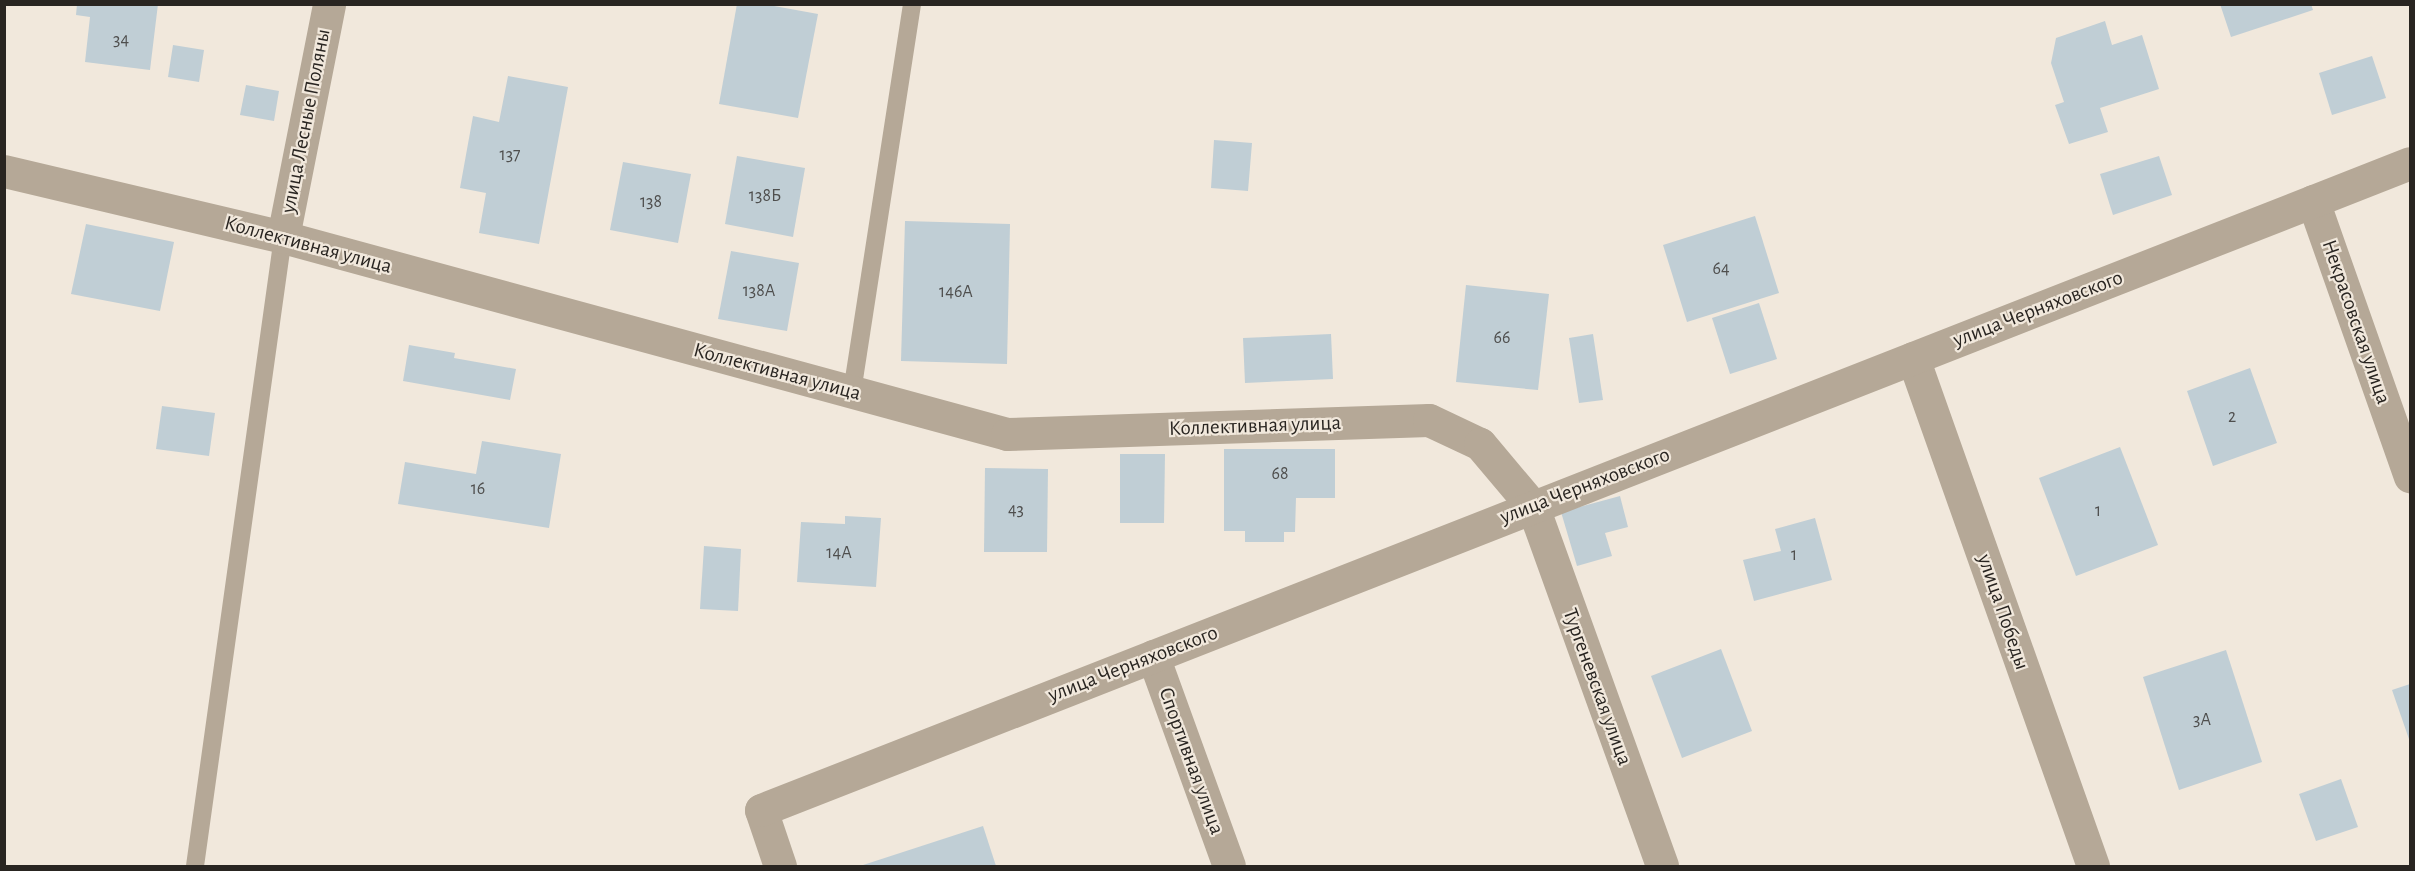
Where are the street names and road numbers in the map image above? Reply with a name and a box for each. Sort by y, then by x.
street label: улица Лесные Поляны [276,27,336,215]
street label: Коллективная улица [221,211,395,279]
street label: Некрасовская улица [2316,236,2396,408]
street label: улица Черняховского [1950,265,2126,353]
street label: Коллективная улица [690,338,864,406]
street label: Коллективная улица [1168,410,1342,442]
street label: улица Черняховского [1497,442,1673,530]
street label: улица Победы [1971,551,2035,673]
street label: Тургеневская улица [1557,605,1637,769]
street label: улица Черняховского [1045,620,1221,708]
street label: Спортивная улица [1153,684,1229,838]

